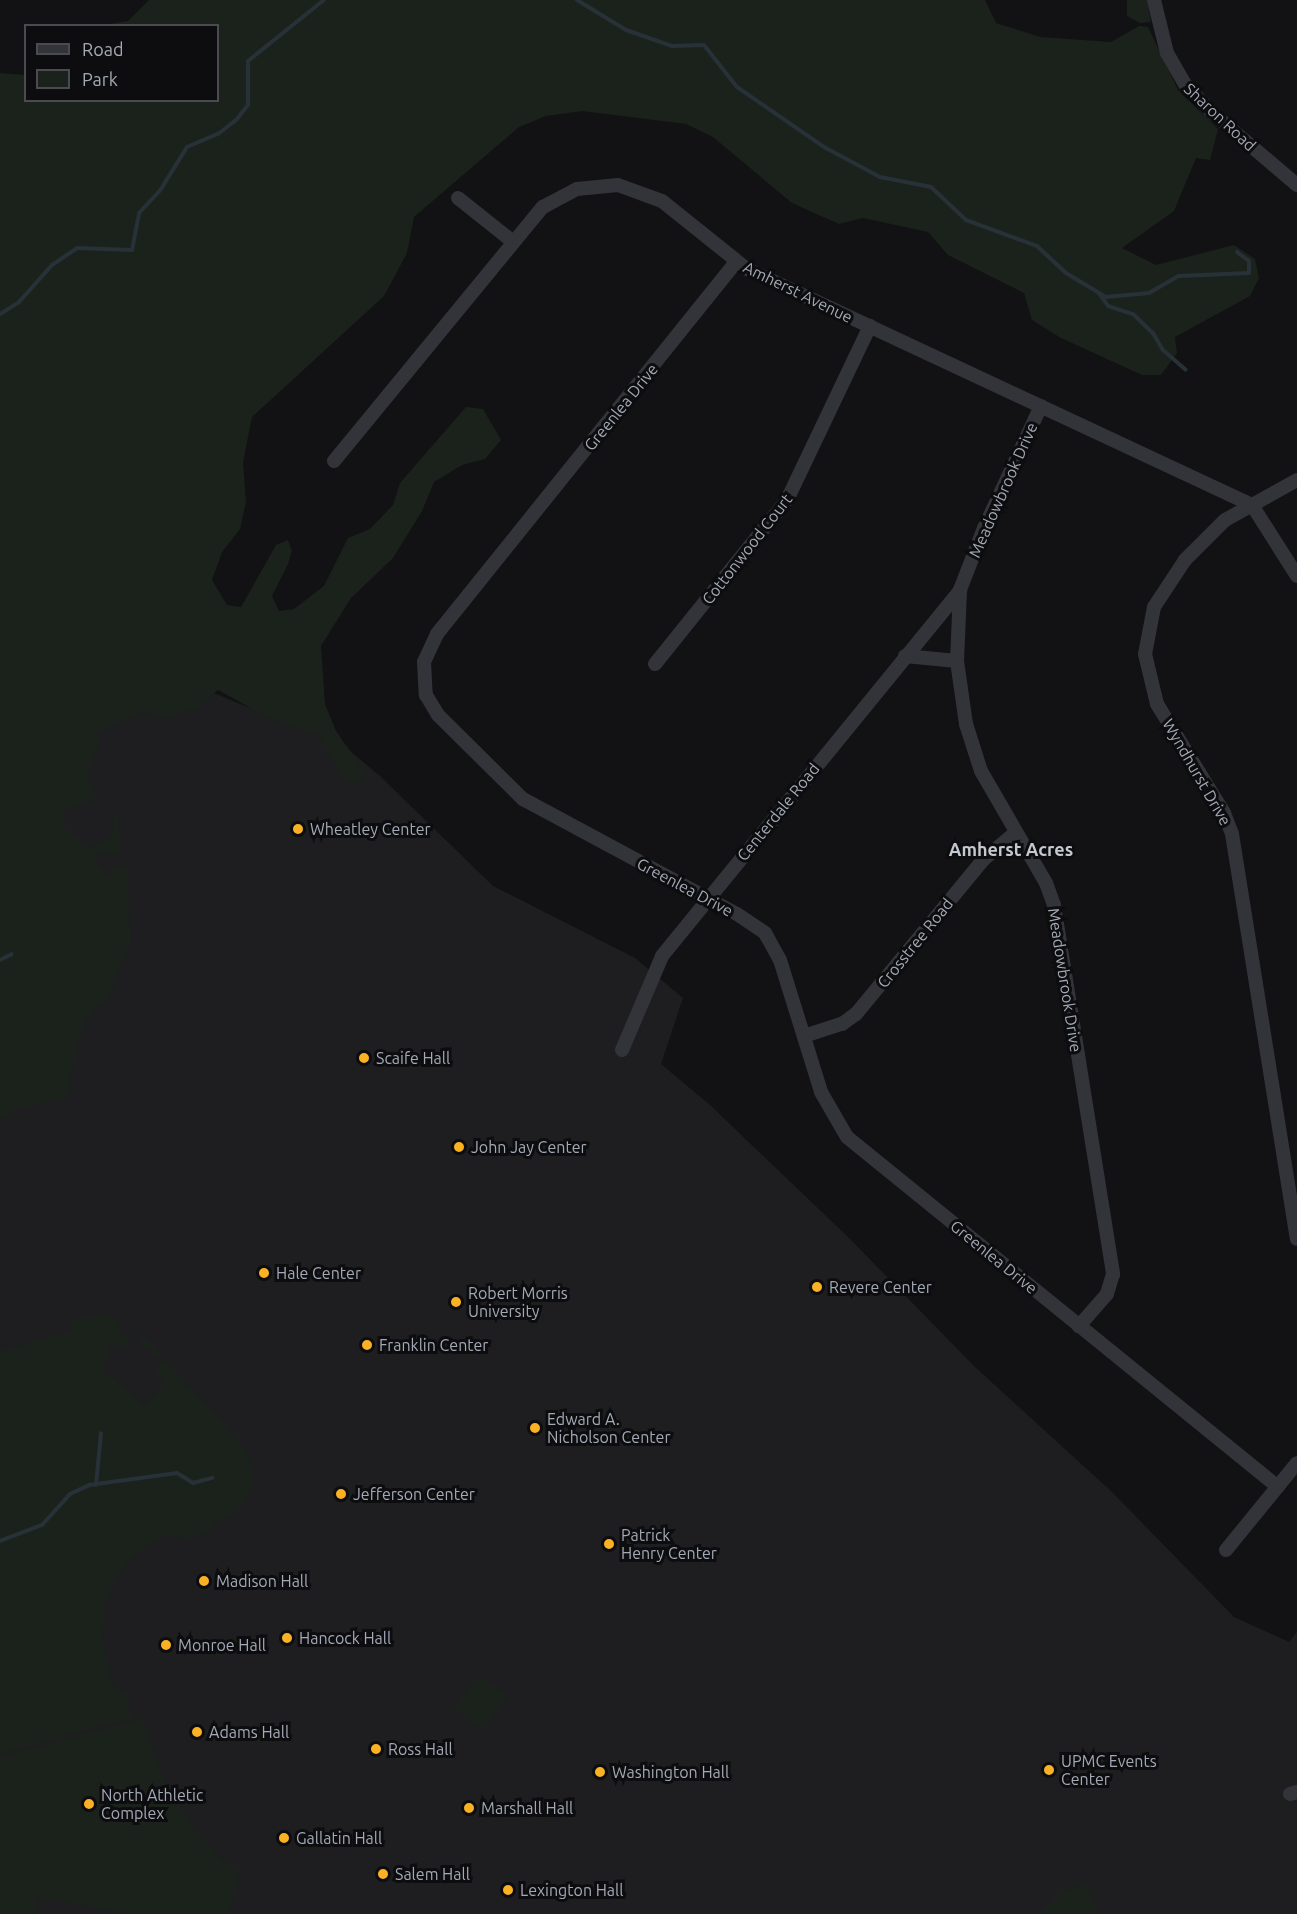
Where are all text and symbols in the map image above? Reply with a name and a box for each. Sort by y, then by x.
legend [24,24,219,102]
text: Road [82,39,124,59]
text: Park [82,69,118,89]
street label: Sharon Road [1180,79,1260,155]
street label: Amherst Avenue [740,257,856,327]
street label: Greenlea Drive [580,360,662,454]
street label: Meadowbrook Drive [965,420,1041,560]
street label: Cottonwood Court [698,490,796,608]
street label: Wyndhurst Drive [1159,715,1235,829]
street label: Centerdale Road [733,759,823,865]
place label: Wheatley Center [310,819,431,839]
marker: Wheatley Center [291,822,305,836]
district label: Amherst Acres [949,838,1073,860]
street label: Greenlea Drive [634,854,736,920]
street label: Crosstree Road [873,894,957,992]
street label: Meadowbrook Drive [1044,907,1086,1053]
place label: Scaife Hall [376,1048,450,1068]
marker: Scaife Hall [357,1051,371,1065]
place label: John Jay Center [471,1137,587,1157]
marker: John Jay Center [452,1140,466,1154]
street label: Greenlea Drive [947,1216,1041,1298]
place label: Hale Center [276,1263,361,1283]
marker: Hale Center [257,1266,271,1280]
place label: Revere Center [829,1277,932,1297]
marker: Revere Center [810,1280,824,1294]
place label: Robert Morris University [468,1283,568,1321]
marker: Robert Morris University [449,1295,463,1309]
place label: Franklin Center [379,1335,488,1355]
marker: Franklin Center [360,1338,374,1352]
place label: Edward A. Nicholson Center [547,1409,670,1447]
marker: Edward A. Nicholson Center [528,1421,542,1435]
place label: Jefferson Center [353,1484,475,1504]
marker: Jefferson Center [334,1487,348,1501]
place label: Patrick Henry Center [621,1525,717,1563]
marker: Patrick Henry Center [602,1537,616,1551]
place label: Madison Hall [216,1571,308,1591]
marker: Madison Hall [197,1574,211,1588]
place label: Hancock Hall [299,1628,391,1648]
marker: Hancock Hall [280,1631,294,1645]
place label: Monroe Hall [178,1635,266,1655]
marker: Monroe Hall [159,1638,173,1652]
place label: Adams Hall [209,1722,289,1742]
marker: Adams Hall [190,1725,204,1739]
place label: Ross Hall [388,1739,453,1759]
marker: Ross Hall [369,1742,383,1756]
place label: UPMC Events Center [1061,1751,1157,1789]
place label: Washington Hall [612,1762,729,1782]
marker: UPMC Events Center [1042,1763,1056,1777]
marker: Washington Hall [593,1765,607,1779]
place label: North Athletic Complex [101,1785,203,1823]
marker: North Athletic Complex [82,1797,96,1811]
place label: Marshall Hall [481,1798,573,1818]
marker: Marshall Hall [462,1801,476,1815]
place label: Gallatin Hall [296,1828,382,1848]
marker: Gallatin Hall [277,1831,291,1845]
place label: Salem Hall [395,1864,470,1884]
marker: Salem Hall [376,1867,390,1881]
place label: Lexington Hall [520,1880,623,1900]
marker: Lexington Hall [501,1883,515,1897]

